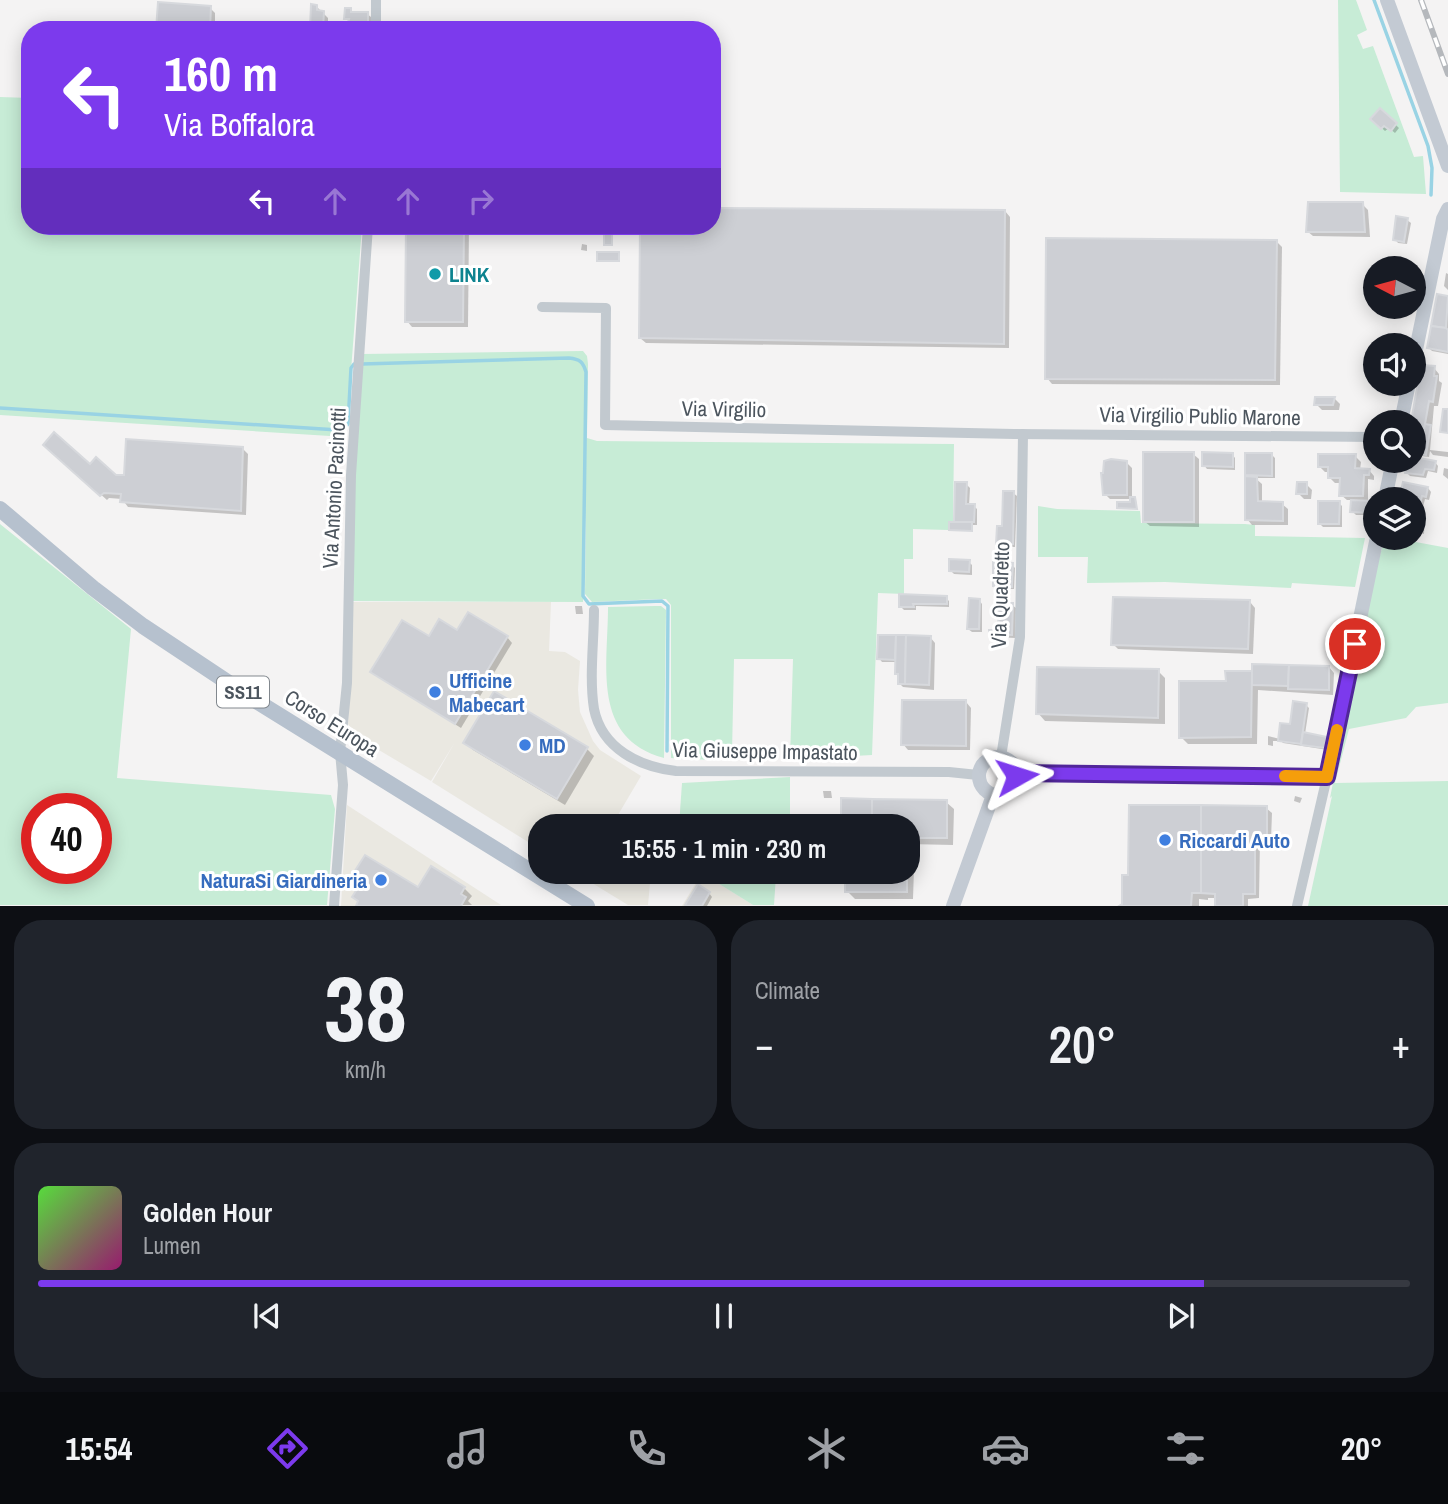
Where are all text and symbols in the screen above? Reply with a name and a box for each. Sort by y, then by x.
text: 160 m [164,40,278,106]
icon: left [49,49,140,140]
text: Via Boffalora [164,103,315,146]
icon: left [243,182,281,220]
icon: ahead [316,182,354,220]
icon: ahead [389,182,427,220]
icon: right [462,182,500,220]
north arrow [1363,256,1426,318]
map controls [1363,256,1426,550]
place label: LINK [449,260,490,289]
marker: LINK [427,266,443,282]
button: sound [1363,333,1426,396]
street label: Via Virgilio [681,394,767,424]
street label: Via Virgilio Publio Marone [1099,400,1301,432]
street label: Via Antonio Pacinotti [315,407,353,569]
button: search [1363,410,1426,473]
button: layers [1363,487,1426,550]
street label: Via Quadretto [984,541,1016,649]
pin [1325,614,1385,674]
icon: arrive [1336,625,1374,663]
place label: Ufficine Mabecart [449,666,525,719]
road number: SS11 [217,677,269,708]
street label: Corso Europa [279,683,385,764]
marker: Ufficine Mabecart [427,684,443,700]
place label: MD [539,731,566,760]
street label: Via Giuseppe Impastato [672,735,858,767]
marker: MD [517,737,533,753]
position arrow [980,739,1054,813]
speed limit sign: 40 [21,793,112,884]
place label: Riccardi Auto [1179,826,1290,855]
text: 15:55 · 1 min · 230 m [622,831,826,866]
marker: Riccardi Auto [1157,832,1173,848]
place label: NaturaSi Giardineria [200,866,367,895]
marker: NaturaSi Giardineria [373,872,389,888]
text: 38 [324,947,407,1069]
text: Climate [755,975,820,1006]
text: 20° [1048,1009,1117,1079]
text: − [755,1019,773,1070]
text: + [1392,1019,1410,1070]
text: km/h [345,1054,386,1085]
text: Golden Hour [143,1195,272,1230]
text: Lumen [143,1230,201,1261]
icon: previous [248,1297,286,1335]
icon: pause [705,1297,743,1335]
icon: next [1162,1297,1200,1335]
icon: directions [263,1424,312,1473]
icon: music [443,1424,492,1473]
icon: phone [622,1424,671,1473]
icon: climate [802,1424,851,1473]
icon: car [981,1424,1030,1473]
icon: filters [1161,1424,1210,1473]
text: 15:54 [65,1427,132,1470]
text: 20° [1341,1427,1383,1470]

